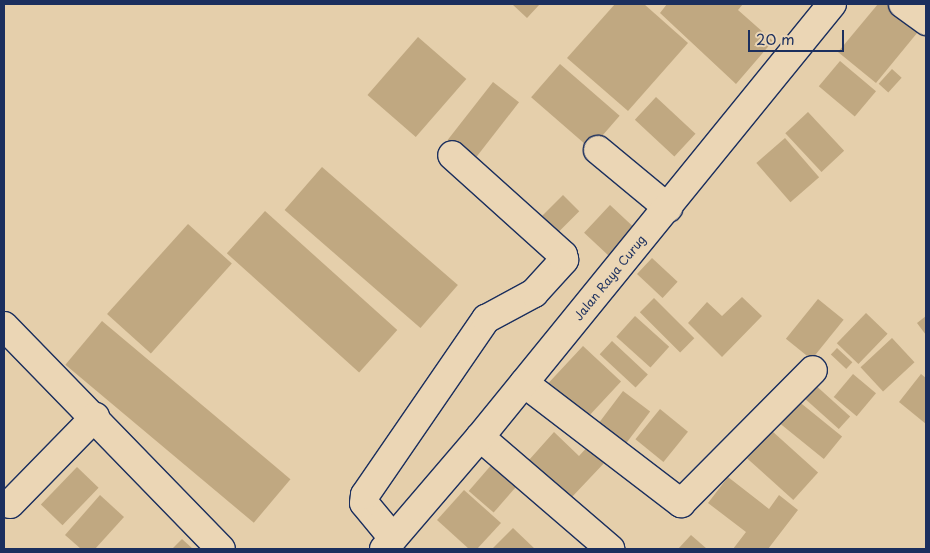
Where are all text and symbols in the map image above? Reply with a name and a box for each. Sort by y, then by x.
scale bar [750,20,846,52]
text: 20 m [756,27,795,50]
street label: Jalan Raya Curug [571,232,649,324]

